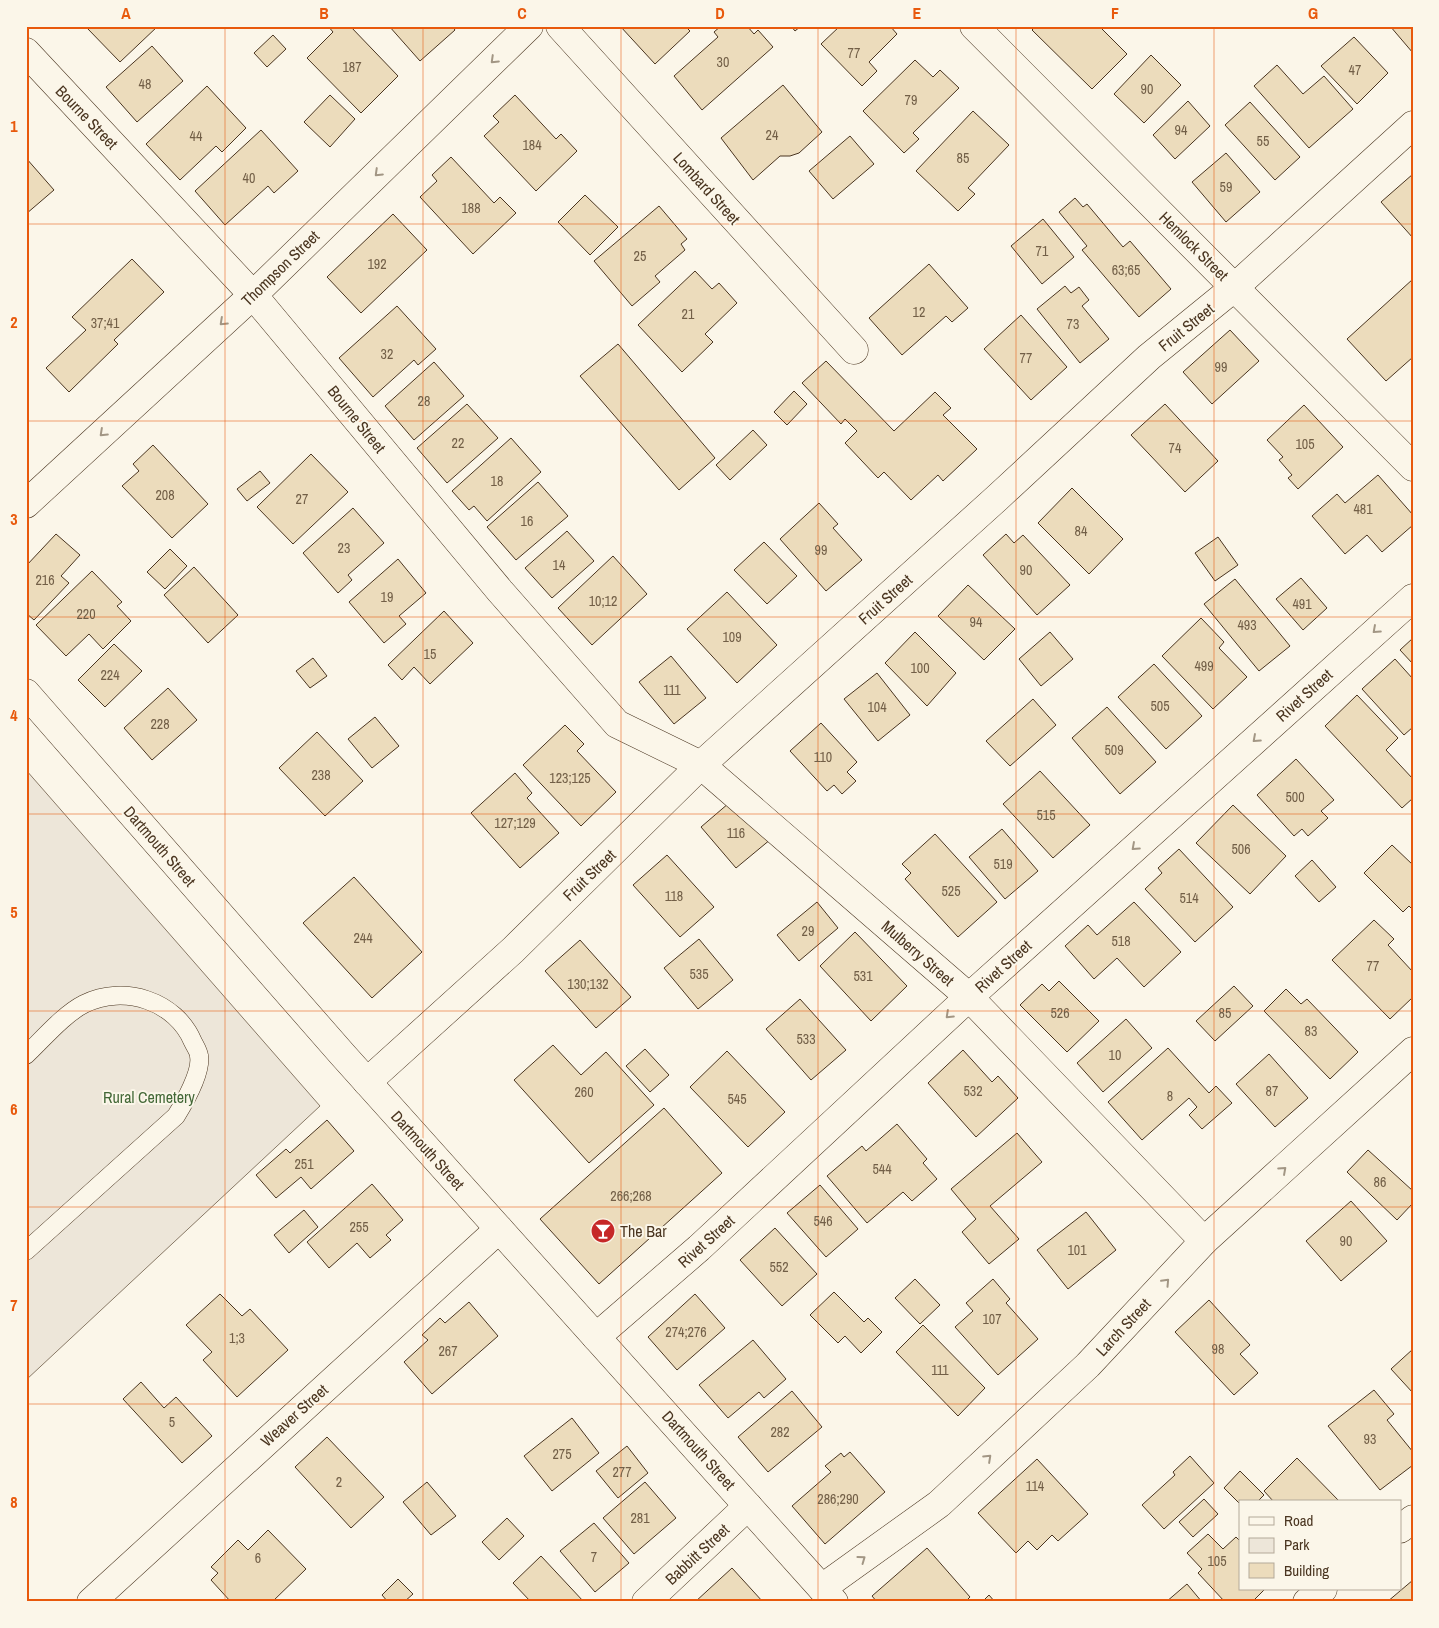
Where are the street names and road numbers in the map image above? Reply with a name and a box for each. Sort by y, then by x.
street label: Bourne Street [51,80,123,154]
street label: Lombard Street [669,147,746,229]
street label: Hemlock Street [1155,207,1234,286]
street label: Thompson Street [236,225,324,311]
street label: Fruit Street [1154,298,1219,356]
street label: Bourne Street [323,381,391,458]
street label: Fruit Street [853,569,917,629]
street label: Rivet Street [1271,663,1337,726]
street label: Dartmouth Street [119,801,201,891]
street label: Fruit Street [558,844,620,906]
street label: Mulberry Street [877,915,959,991]
street label: Rivet Street [970,934,1036,997]
street label: Dartmouth Street [386,1106,470,1195]
street label: Rivet Street [673,1209,739,1272]
street label: Larch Street [1091,1293,1156,1361]
street label: Weaver Street [256,1379,333,1451]
street label: Dartmouth Street [657,1406,741,1495]
street label: Babbitt Street [660,1518,734,1589]

